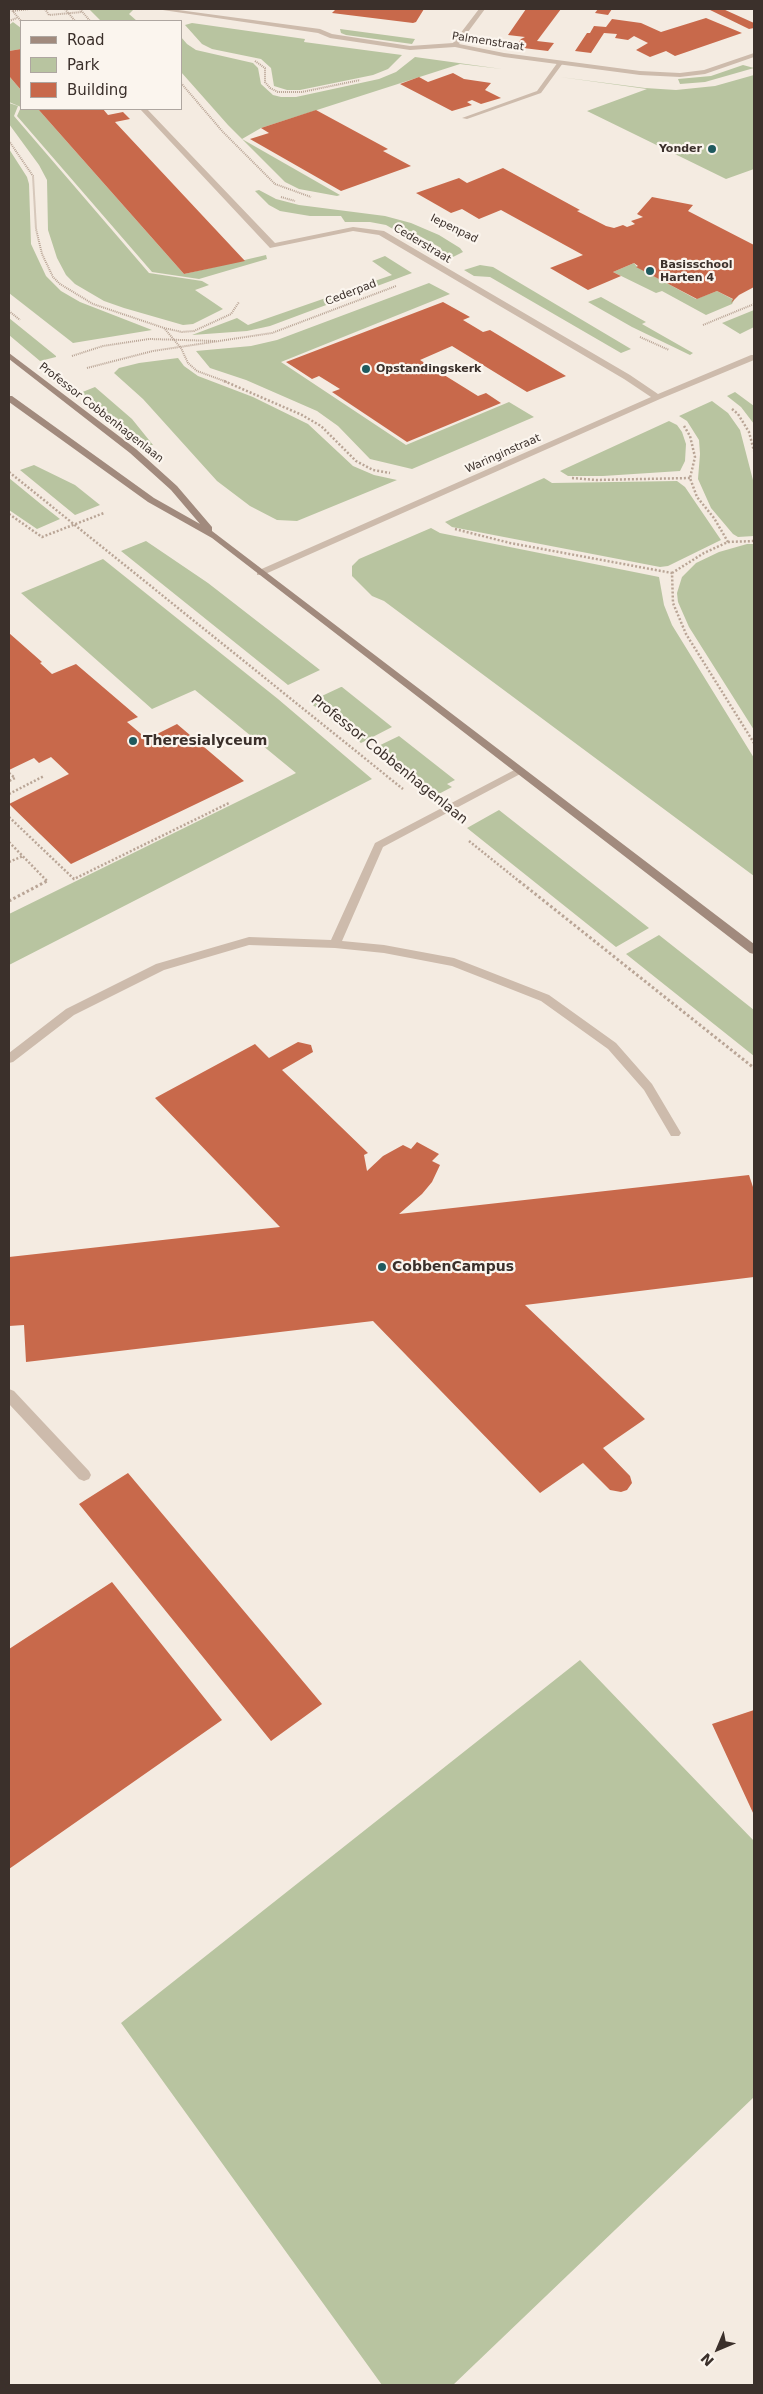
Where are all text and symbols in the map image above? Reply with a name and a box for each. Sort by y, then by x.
legend [20,20,182,110]
street label: Palmenstraat [451,30,525,54]
text: Road [67,31,105,49]
text: Park [67,56,99,74]
text: Building [67,81,128,99]
place label: Yonder [659,142,702,156]
marker: Yonder [706,143,718,155]
street label: Iepenpad [428,212,480,246]
street label: Cederstraat [391,222,453,266]
place label: Basisschool Harten 4 [660,258,732,284]
marker: Basisschool Harten 4 [644,265,656,277]
street label: Cederpad [324,277,378,309]
street label: Professor Cobbenhagenlaan [36,360,166,466]
place label: Opstandingskerk [376,362,481,376]
marker: Opstandingskerk [360,363,372,375]
street label: Waringinstraat [463,432,543,476]
street label: Professor Cobbenhagenlaan [307,692,471,828]
place label: Theresialyceum [143,733,267,749]
marker: Theresialyceum [127,735,139,747]
place label: CobbenCampus [392,1259,514,1275]
marker: CobbenCampus [376,1261,388,1273]
north arrow [693,2324,743,2374]
text: N [698,2350,717,2369]

